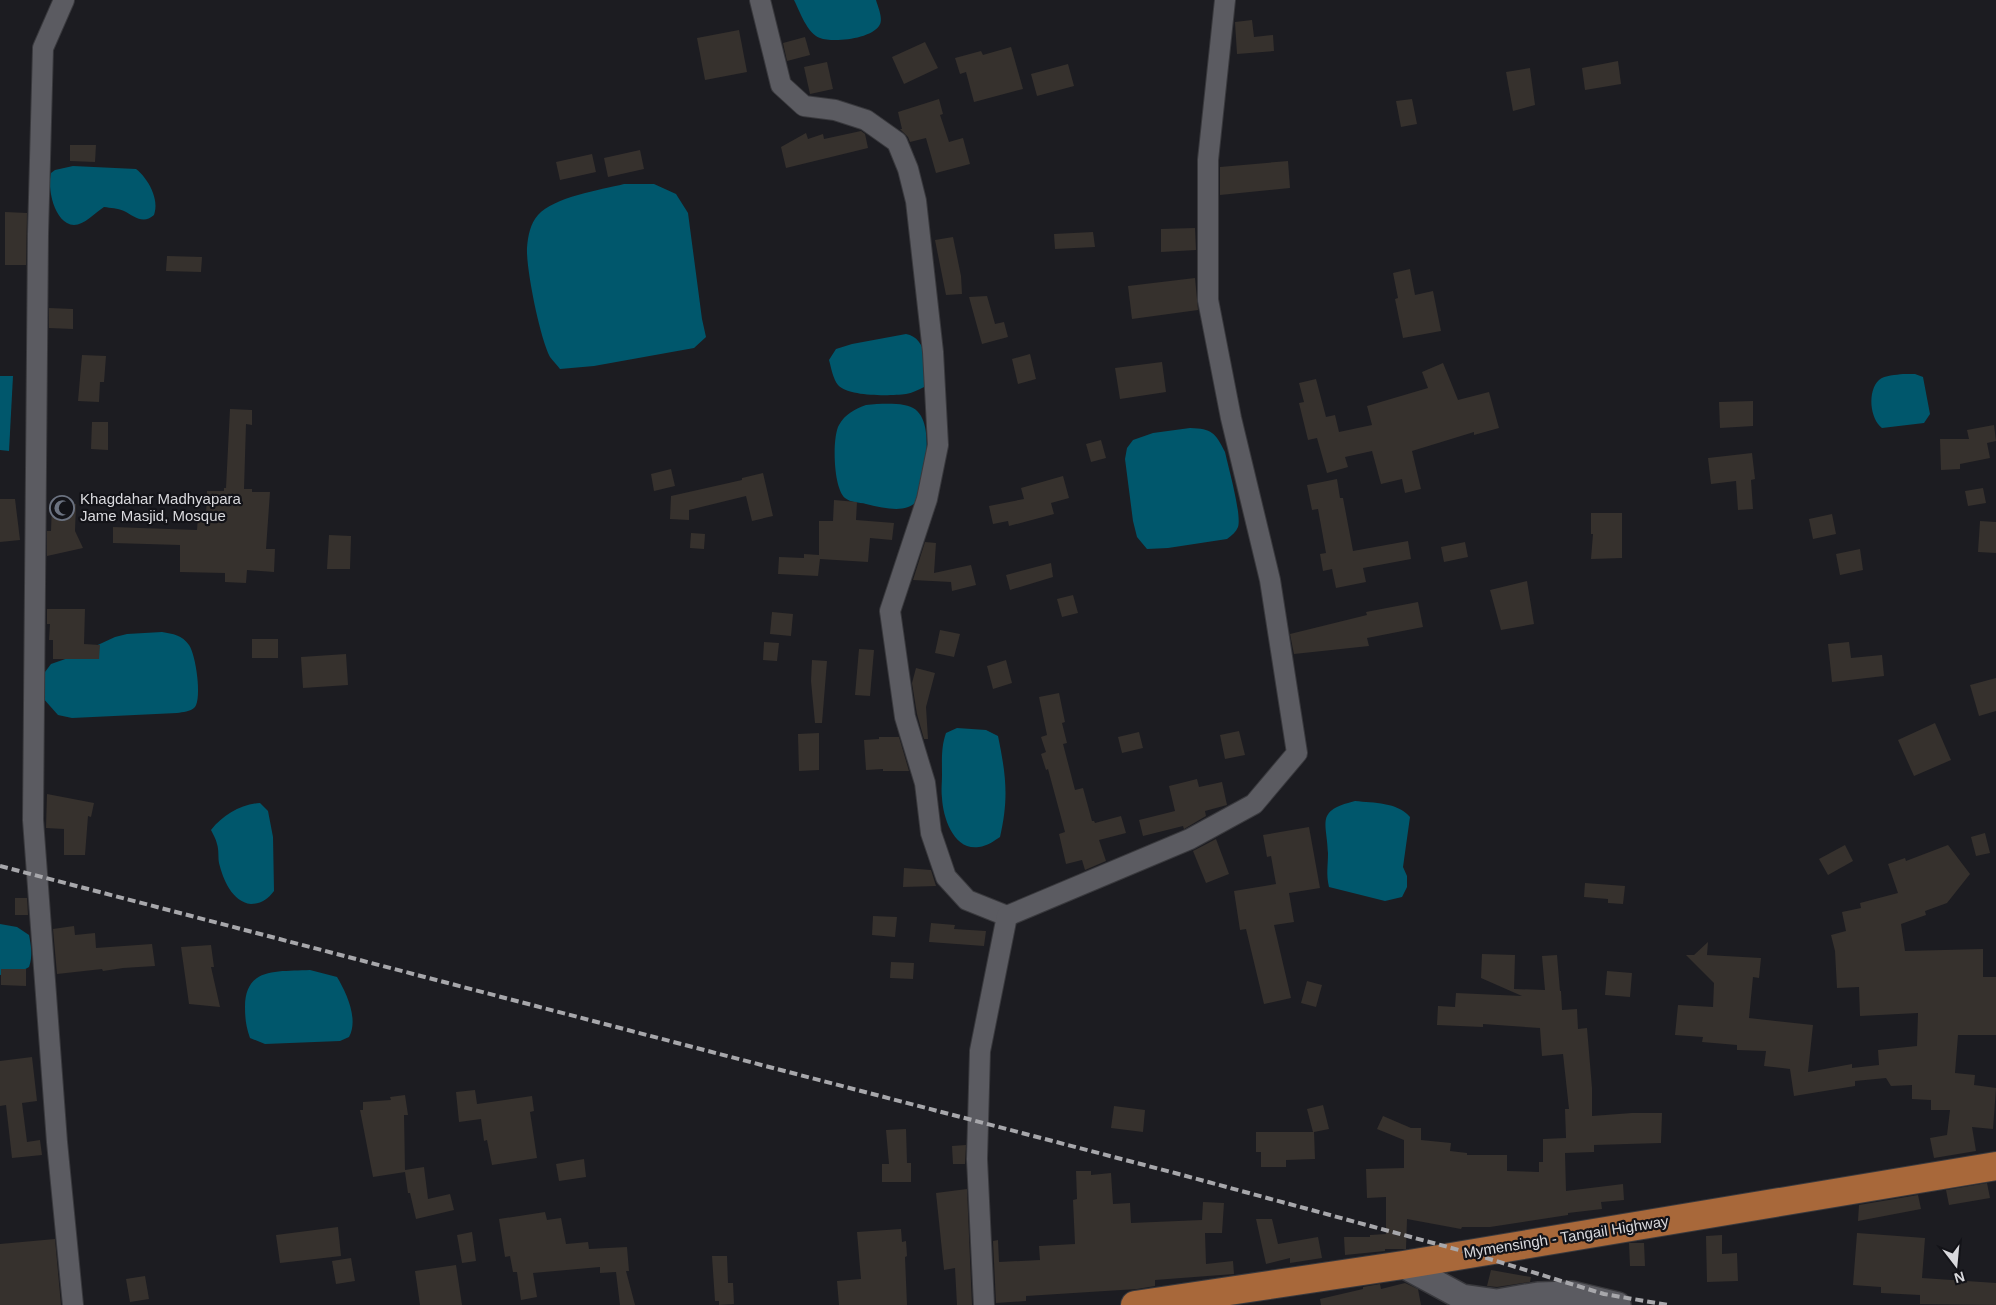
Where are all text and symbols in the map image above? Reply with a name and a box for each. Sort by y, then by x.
place label: Khagdahar Madhyapara Jame Masjid, Mosque [80,490,242,524]
mosque icon: Khagdahar Madhyapara Jame Masjid, Mosque [49,495,75,521]
street label: Mymensingh - Tangail Highway [1462,1212,1670,1261]
north arrow [1931,1240,1981,1290]
text: N [1953,1268,1967,1287]

